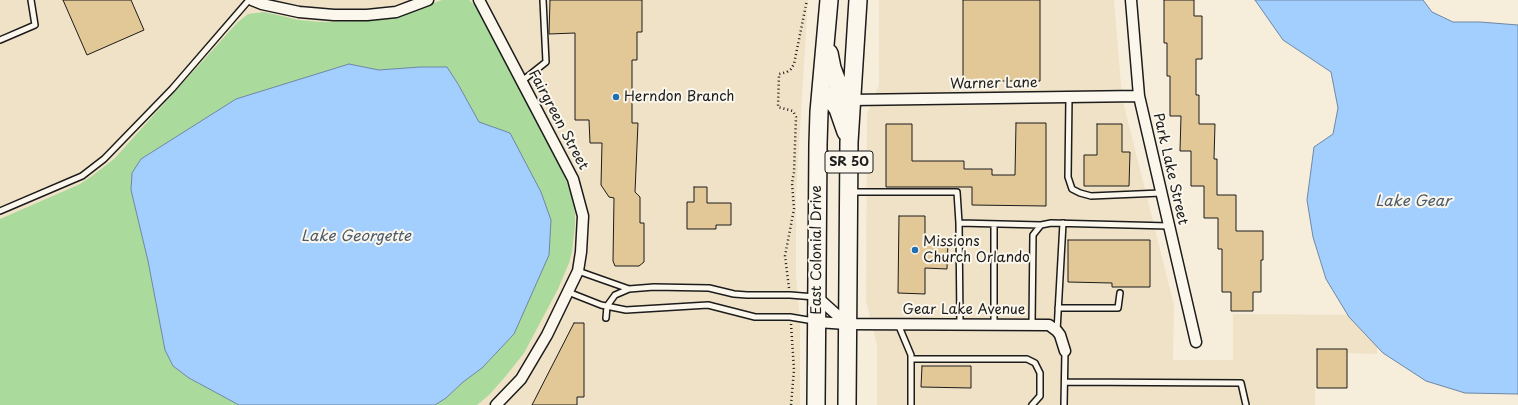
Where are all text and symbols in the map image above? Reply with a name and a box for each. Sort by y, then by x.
street label: Fairgreen Street [525,67,591,173]
street label: Warner Lane [950,75,1038,93]
place label: Herndon Branch [624,89,734,105]
marker: Herndon Branch [611,92,621,102]
street label: Park Lake Street [1149,111,1191,227]
road number: SR 50 [825,151,873,173]
street label: East Colonial Drive [809,185,825,315]
water label: Lake Gear [1375,193,1451,211]
water label: Lake Georgette [301,228,411,246]
place label: Missions Church Orlando [923,234,1030,266]
marker: Missions Church Orlando [910,245,920,255]
street label: Gear Lake Avenue [903,302,1025,318]

